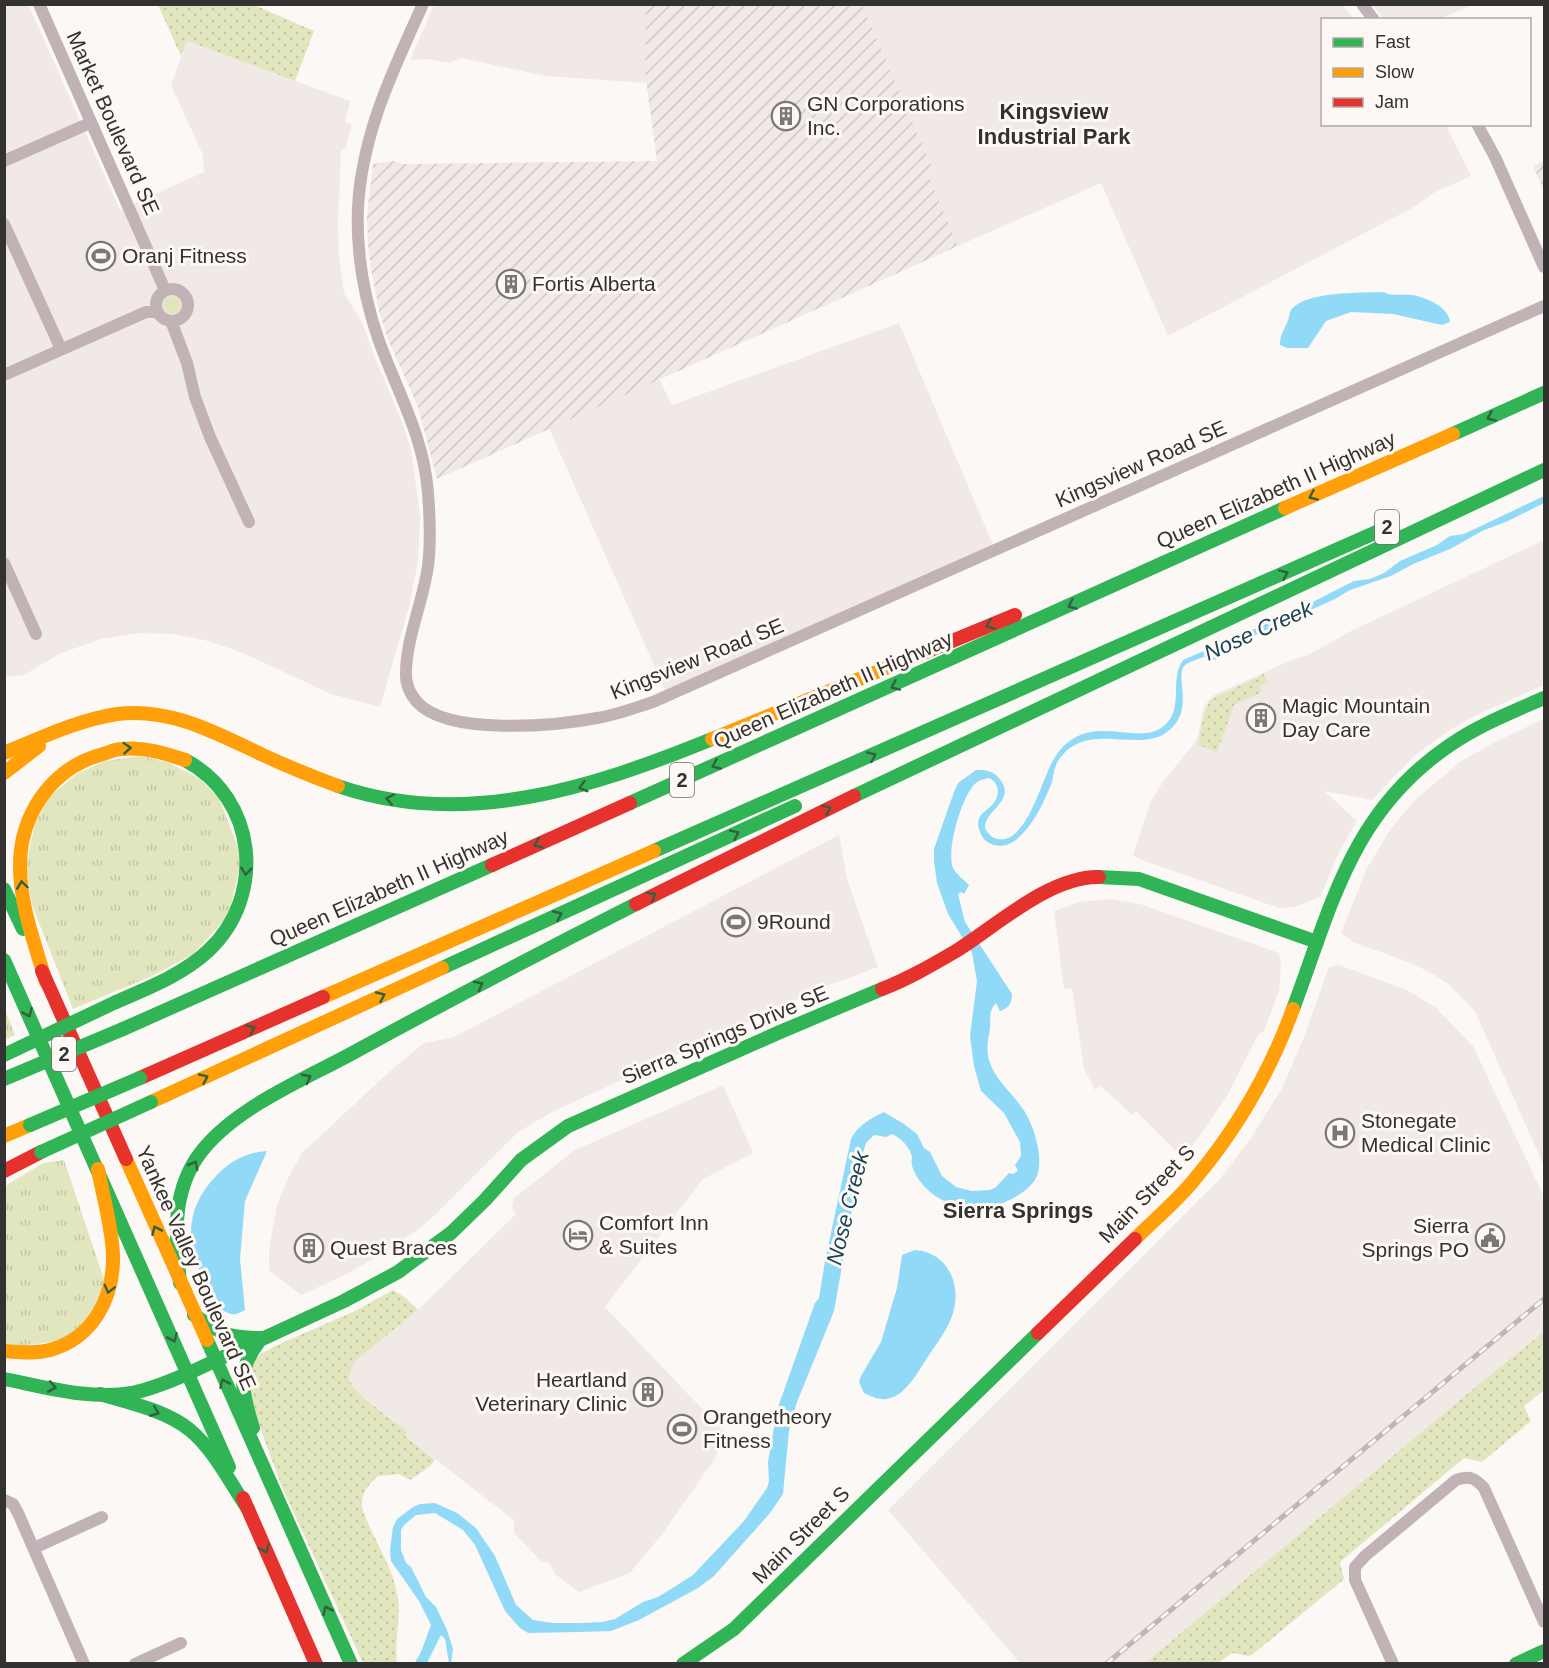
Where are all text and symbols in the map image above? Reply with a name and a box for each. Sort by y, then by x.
legend [1321,18,1531,126]
street label: Market Boulevard SE [63,27,164,218]
text: Fast [1375,32,1410,52]
text: Slow [1375,62,1415,82]
place label: GN Corporations Inc. [807,92,965,139]
text: Jam [1375,92,1409,112]
district label: Kingsview Industrial Park [978,99,1131,149]
building icon: GN Corporations Inc. [770,100,802,132]
sports icon: Oranj Fitness [85,240,117,272]
place label: Oranj Fitness [122,244,247,267]
building icon: Fortis Alberta [495,268,527,300]
place label: Fortis Alberta [532,272,656,295]
one-way arrow [1486,409,1497,421]
street label: Kingsview Road SE [1052,416,1230,512]
street label: Queen Elizabeth II Highway [1153,426,1399,553]
one-way arrow [1308,488,1319,500]
road number: 2 [1375,510,1399,544]
one-way arrow [1277,569,1288,581]
water label: Nose Creek [1200,595,1317,665]
one-way arrow [1068,598,1079,610]
street label: Kingsview Road SE [607,613,787,704]
one-way arrow [985,618,996,630]
street label: Queen Elizabeth II Highway [710,626,956,753]
one-way arrow [890,678,901,690]
place label: Magic Mountain Day Care [1282,694,1430,741]
building icon: Magic Mountain Day Care [1245,702,1277,734]
one-way arrow [122,742,131,755]
one-way arrow [866,751,877,763]
one-way arrow [712,758,723,770]
road number: 2 [670,763,694,797]
one-way arrow [578,780,589,792]
one-way arrow [385,793,395,806]
one-way arrow [820,804,831,816]
street label: Queen Elizabeth II Highway [266,824,512,951]
one-way arrow [729,829,740,841]
one-way arrow [534,837,545,849]
one-way arrow [240,866,253,875]
one-way arrow [16,880,28,889]
one-way arrow [646,891,657,903]
sports icon: 9Round [720,906,752,938]
one-way arrow [552,910,563,922]
place label: 9Round [757,910,831,933]
one-way arrow [472,981,483,992]
street label: Sierra Springs Drive SE [618,981,831,1088]
one-way arrow [375,992,386,1004]
one-way arrow [21,1007,33,1018]
one-way arrow [245,1024,256,1036]
road number: 2 [52,1037,76,1071]
one-way arrow [197,1073,208,1085]
one-way arrow [301,1074,311,1085]
place label: Stonegate Medical Clinic [1361,1109,1491,1156]
hospital icon: Stonegate Medical Clinic [1324,1117,1356,1149]
street label: Main Street S [1094,1140,1199,1247]
street label: Yankee Valley Boulevard SE [132,1142,261,1394]
water label: Nose Creek [821,1148,874,1267]
one-way arrow [187,1161,198,1171]
district label: Sierra Springs [943,1198,1093,1223]
place label: Comfort Inn & Suites [599,1211,709,1258]
place label: Sierra Springs PO [1362,1214,1469,1261]
hotel icon: Comfort Inn & Suites [562,1219,594,1251]
public building icon: Sierra Springs PO [1474,1222,1506,1254]
one-way arrow [151,1225,163,1236]
building icon: Quest Braces [293,1232,325,1264]
place label: Quest Braces [330,1236,457,1259]
one-way arrow [103,1284,116,1294]
one-way arrow [166,1331,178,1342]
place label: Heartland Veterinary Clinic [475,1368,627,1415]
building icon: Heartland Veterinary Clinic [632,1376,664,1408]
one-way arrow [219,1379,231,1390]
one-way arrow [47,1380,57,1393]
one-way arrow [149,1405,160,1417]
place label: Orangetheory Fitness [703,1405,832,1452]
sports icon: Orangetheory Fitness [666,1413,698,1445]
street label: Main Street S [748,1482,854,1588]
one-way arrow [258,1542,270,1553]
one-way arrow [322,1606,334,1617]

